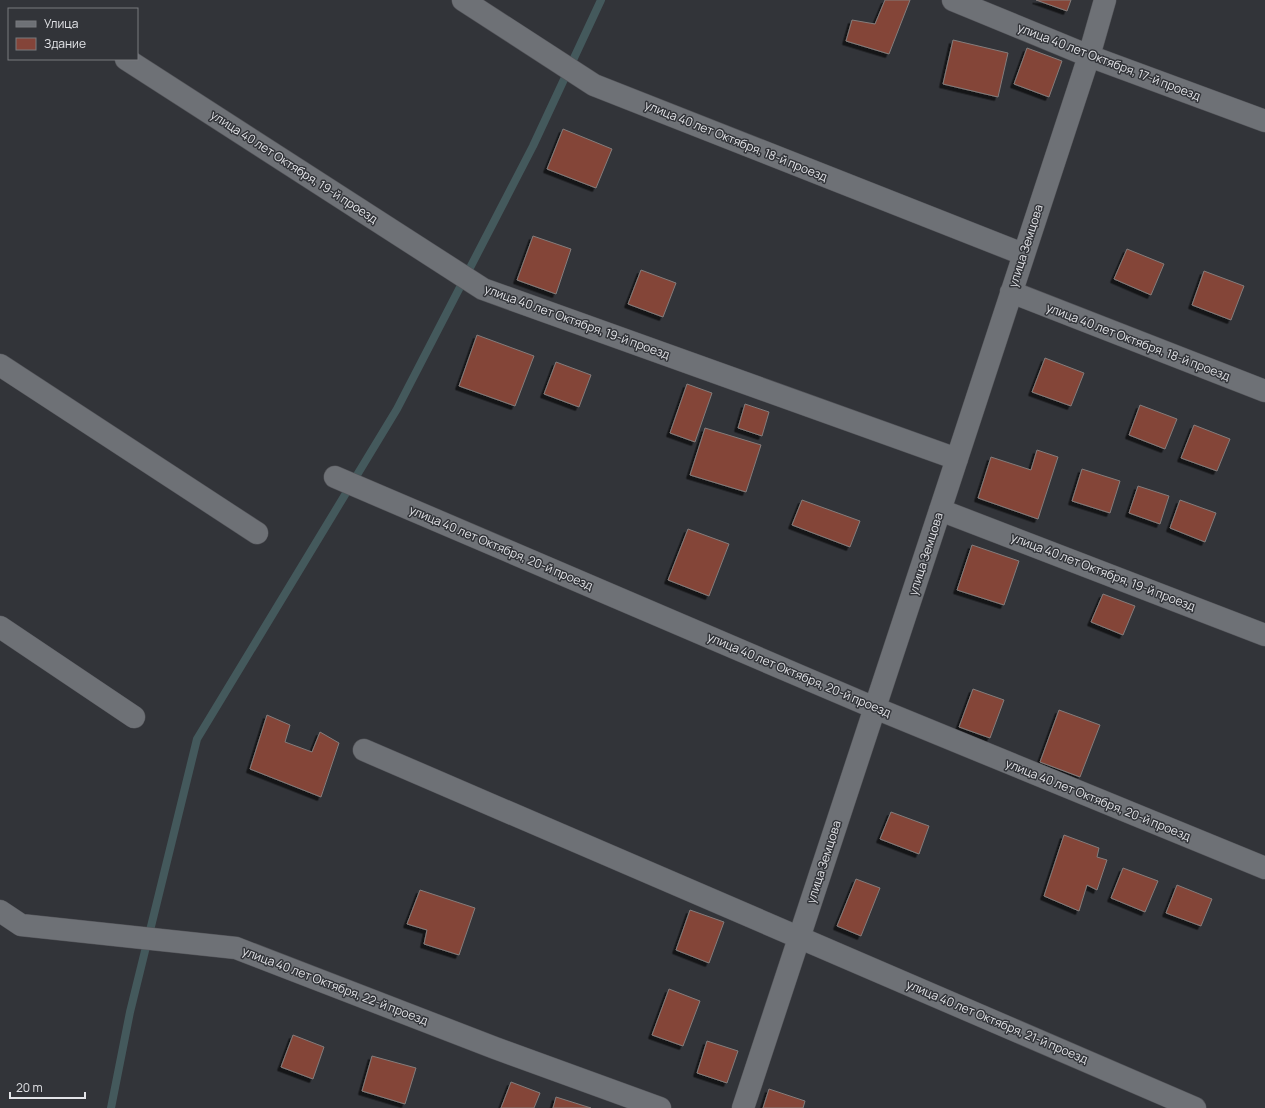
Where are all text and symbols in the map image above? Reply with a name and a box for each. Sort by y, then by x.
legend [8,8,138,60]
text: Улица [44,15,78,32]
street label: улица 40 лет Октября, 17-й проезд [1015,19,1203,104]
text: Здание [44,35,86,52]
street label: улица 40 лет Октября, 18-й проезд [642,96,830,185]
street label: улица 40 лет Октября, 19-й проезд [207,106,381,227]
street label: улица Земцова [1004,202,1047,289]
street label: улица 40 лет Октября, 19-й проезд [482,280,672,363]
street label: улица 40 лет Октября, 18-й проезд [1044,299,1233,385]
street label: улица 40 лет Октября, 20-й проезд [407,501,596,594]
street label: улица Земцова [904,510,947,597]
street label: улица 40 лет Октября, 19-й проезд [1009,528,1198,615]
street label: улица 40 лет Октября, 20-й проезд [705,628,894,721]
street label: улица 40 лет Октября, 20-й проезд [1003,755,1193,845]
street label: улица Земцова [802,818,845,905]
street label: улица 40 лет Октября, 22-й проезд [240,942,431,1029]
street label: улица 40 лет Октября, 21-й проезд [904,975,1091,1068]
scale bar [10,1074,85,1100]
text: 20 m [16,1079,43,1096]

